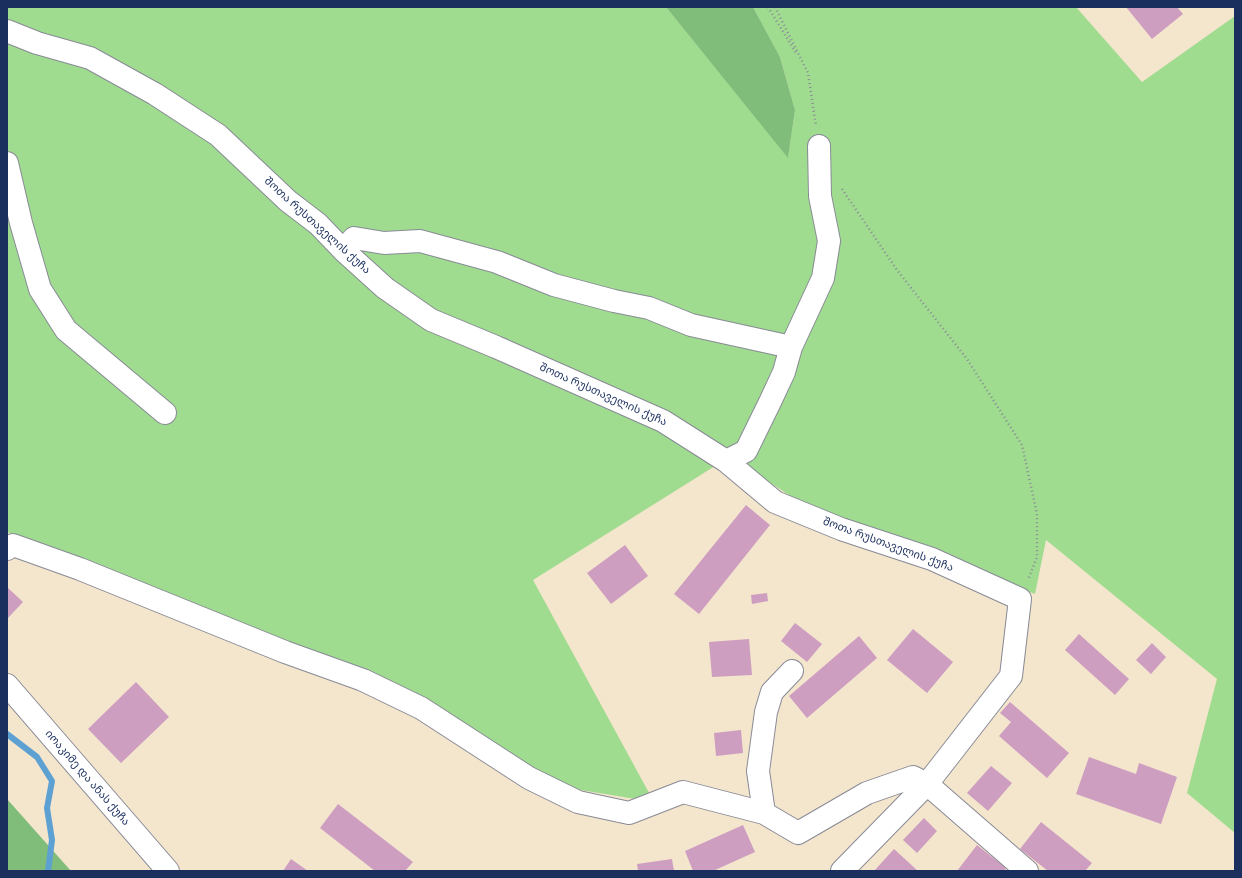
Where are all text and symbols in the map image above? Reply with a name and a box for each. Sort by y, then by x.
street label: შოთა რუსთაველის ქუჩა [261,175,373,277]
street label: შოთა რუსთაველის ქუჩა [537,361,669,429]
street label: შოთა რუსთაველის ქუჩა [821,515,955,575]
street label: იოაკიმე და ანას ქუჩა [42,727,132,829]

